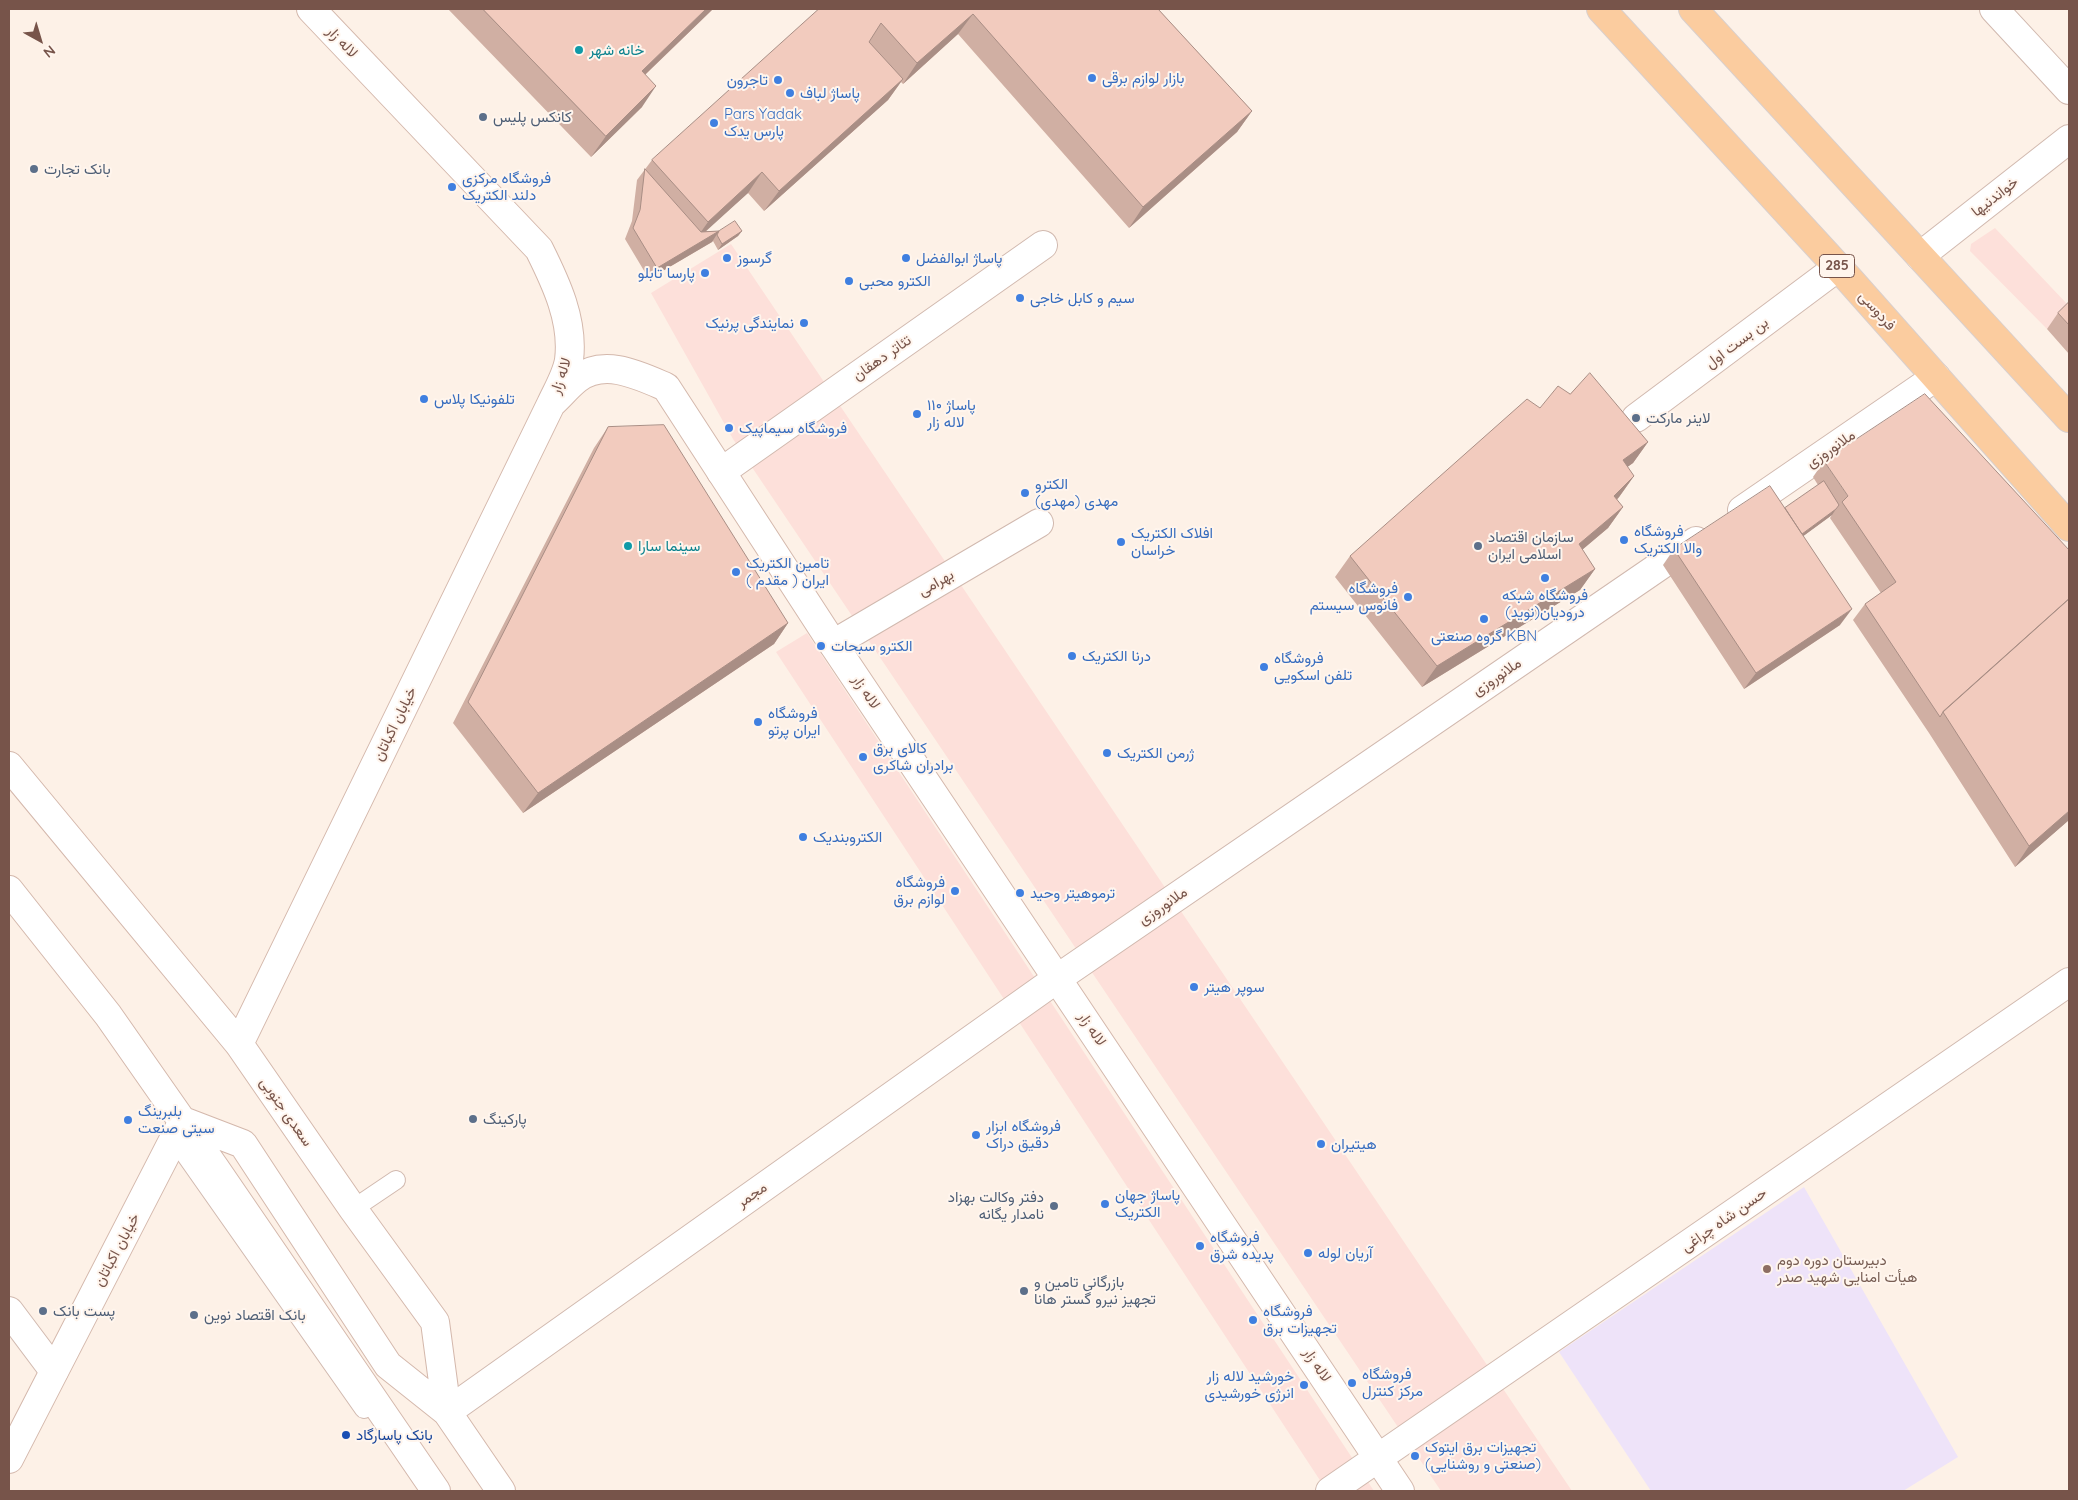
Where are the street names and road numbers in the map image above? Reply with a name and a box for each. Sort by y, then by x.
street label: لاله زار [323,22,361,62]
street label: خواندنیها [1968,173,2022,221]
road number: 285 [1820,255,1854,278]
street label: فردوسی [1855,288,1899,334]
street label: بن بست اول [1702,313,1772,373]
street label: تئاتر دهقان [849,331,915,385]
street label: لاله زار [546,355,576,397]
street label: ملانوروزی [1803,426,1859,472]
street label: بهرامی [915,566,957,600]
street label: ملانوروزی [1469,654,1525,700]
street label: لاله زار [848,671,884,713]
street label: خیابان اکباتان [369,684,421,764]
street label: ملانوروزی [1135,883,1191,929]
street label: لاله زار [1074,1008,1110,1050]
street label: سعدی جنوبی [256,1074,316,1150]
street label: مجمر [733,1178,771,1212]
street label: حسن شاه چراغی [1678,1184,1770,1256]
street label: خیابان اکباتان [90,1210,144,1290]
street label: لاله زار [1299,1344,1335,1386]

